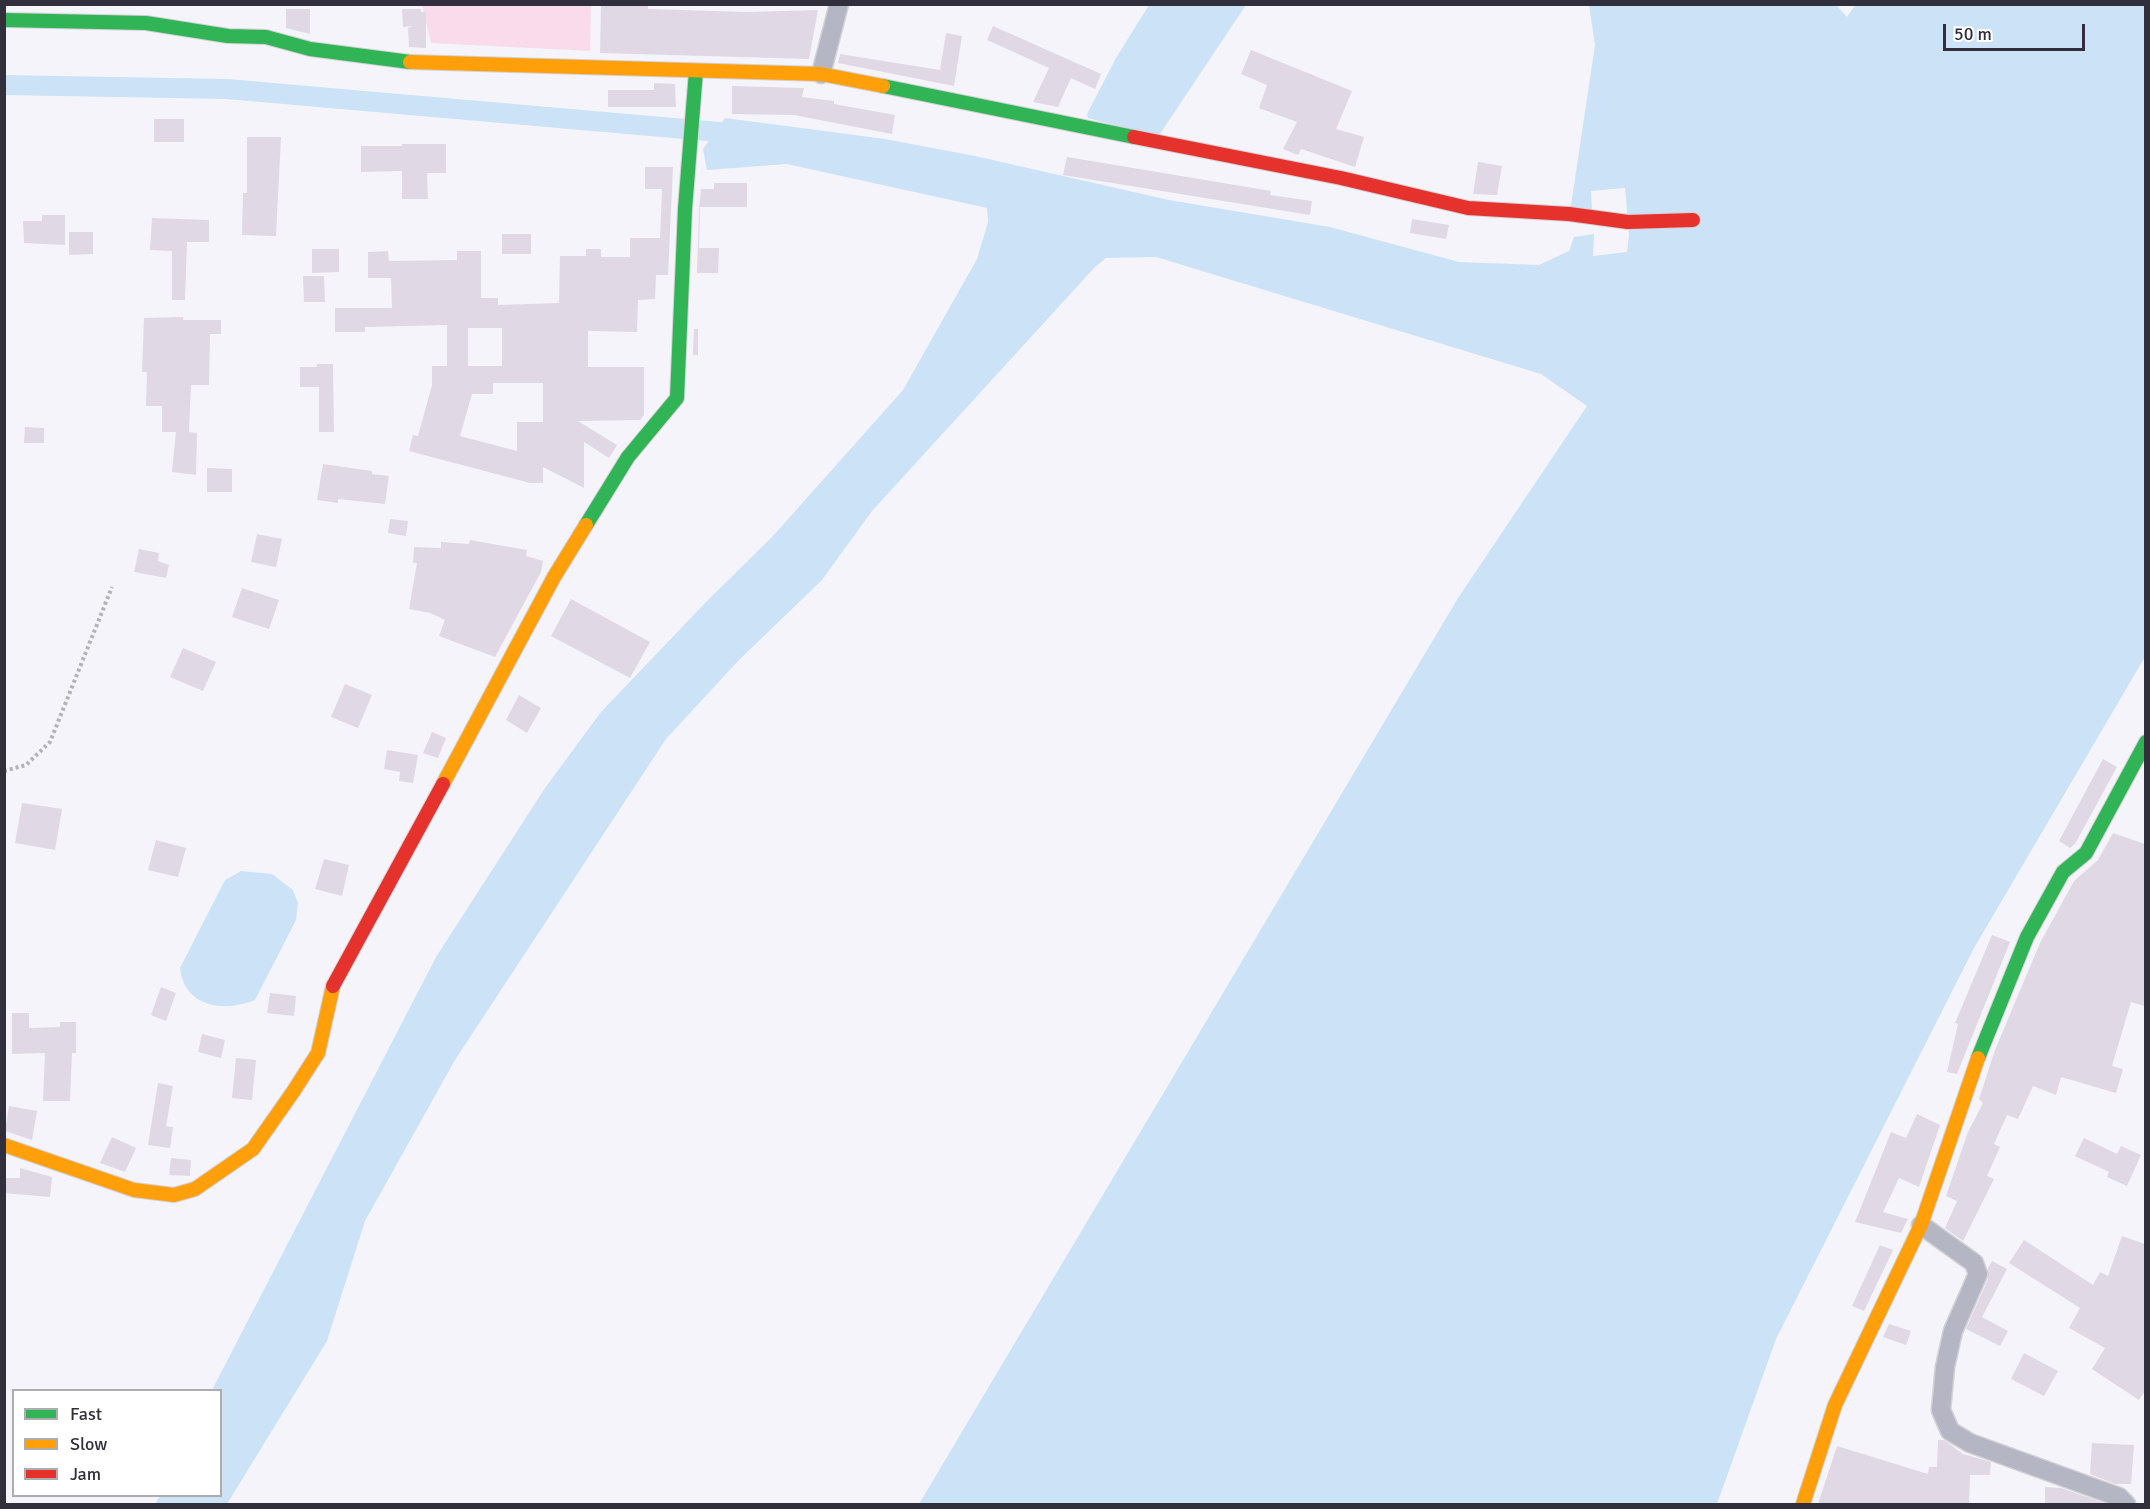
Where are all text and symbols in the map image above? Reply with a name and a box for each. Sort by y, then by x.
scale bar [1946,12,2088,50]
text: 50 m [1954,23,1992,45]
legend [12,1389,222,1497]
text: Fast [70,1403,102,1425]
text: Slow [70,1433,107,1455]
text: Jam [70,1463,101,1485]

